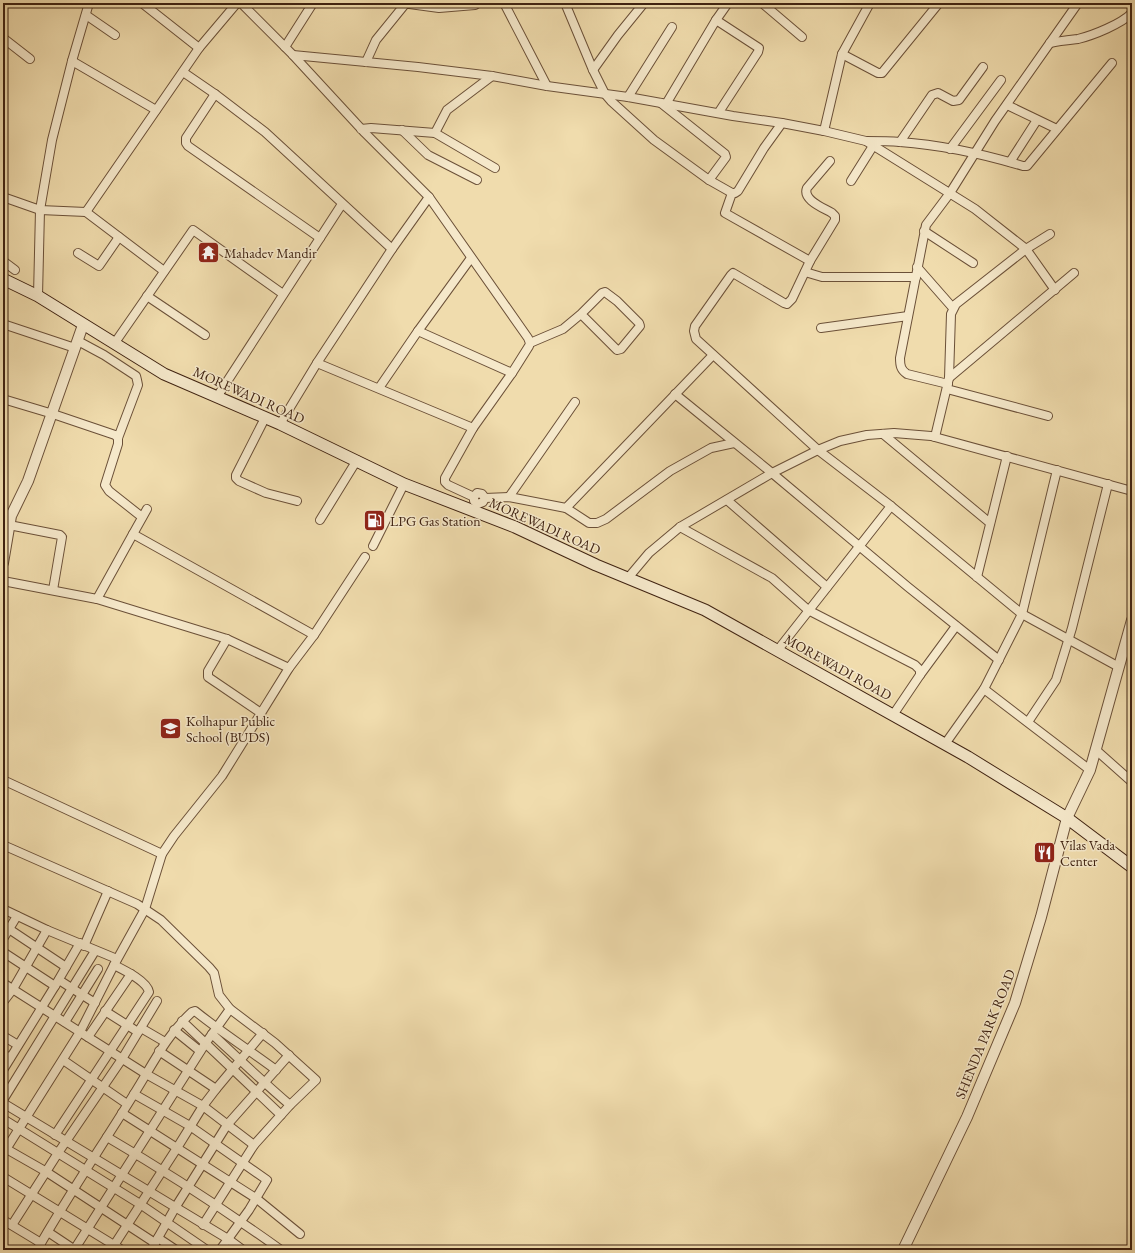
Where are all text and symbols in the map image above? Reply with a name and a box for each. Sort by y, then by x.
temple icon: Mahadev Mandir [196,240,222,266]
place label: Mahadev Mandir [224,244,317,262]
street label: MOREWADI ROAD [190,362,308,428]
street label: MOREWADI ROAD [486,493,604,559]
fuel station icon: LPG Gas Station [362,508,388,534]
place label: LPG Gas Station [390,512,481,530]
street label: MOREWADI ROAD [781,630,895,704]
place label: Kolhapur Public School (BUDS) [186,712,275,746]
school or university icon: Kolhapur Public School (BUDS) [157,716,183,742]
place label: Vilas Vada Center [1060,836,1116,870]
restaurant icon: Vilas Vada Center [1031,840,1057,866]
street label: SHENDA PARK ROAD [951,966,1019,1102]

